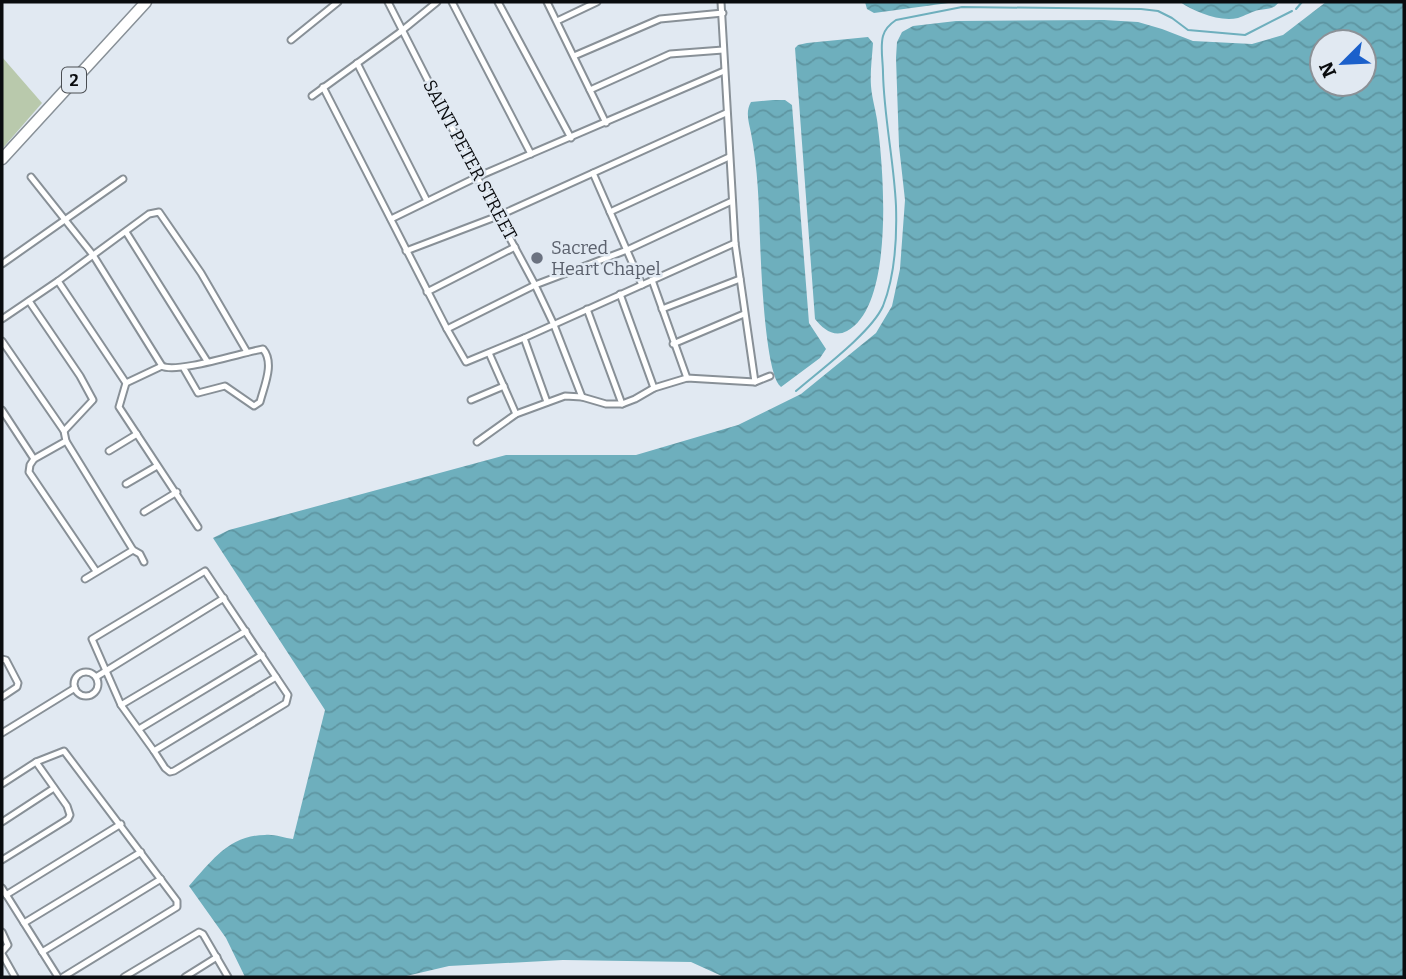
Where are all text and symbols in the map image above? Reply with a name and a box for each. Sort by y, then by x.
north arrow [1308,28,1378,98]
text: N [1314,58,1341,81]
road number: 2 [62,68,86,92]
street label: SAINT PETER STREET [418,76,522,244]
place label: Sacred Heart Chapel [551,237,661,280]
marker: Sacred Heart Chapel [529,250,545,266]

